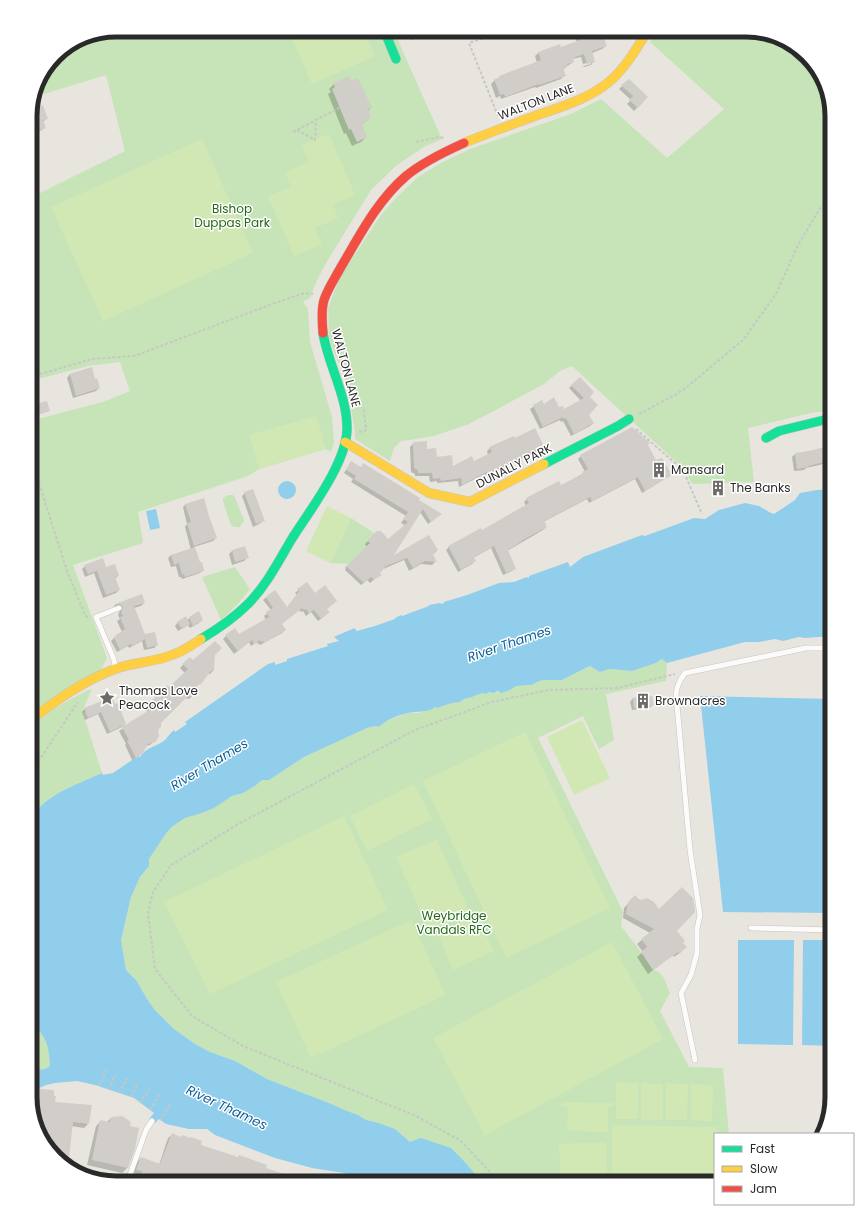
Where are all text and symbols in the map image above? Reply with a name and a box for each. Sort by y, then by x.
street label: WALTON LANE [495,79,576,124]
park label: Bishop Duppas Park [194,200,271,231]
street label: WALTON LANE [328,327,365,409]
street label: DUNALLY PARK [473,439,555,492]
building icon: Mansard [650,461,668,479]
place label: Mansard [671,461,724,478]
building icon: The Banks [709,479,727,497]
place label: The Banks [730,479,790,496]
water label: River Thames [465,620,554,667]
place label: Thomas Love Peacock [119,682,198,713]
place icon: Thomas Love Peacock [98,689,116,707]
building icon: Brownacres [634,692,652,710]
place label: Brownacres [655,692,726,709]
water label: River Thames [167,734,252,795]
park label: Weybridge Vandals RFC [416,907,492,938]
water label: River Thames [183,1080,271,1135]
legend [714,1133,854,1205]
text: Fast [750,1140,775,1157]
text: Slow [750,1160,778,1177]
text: Jam [750,1180,777,1197]

